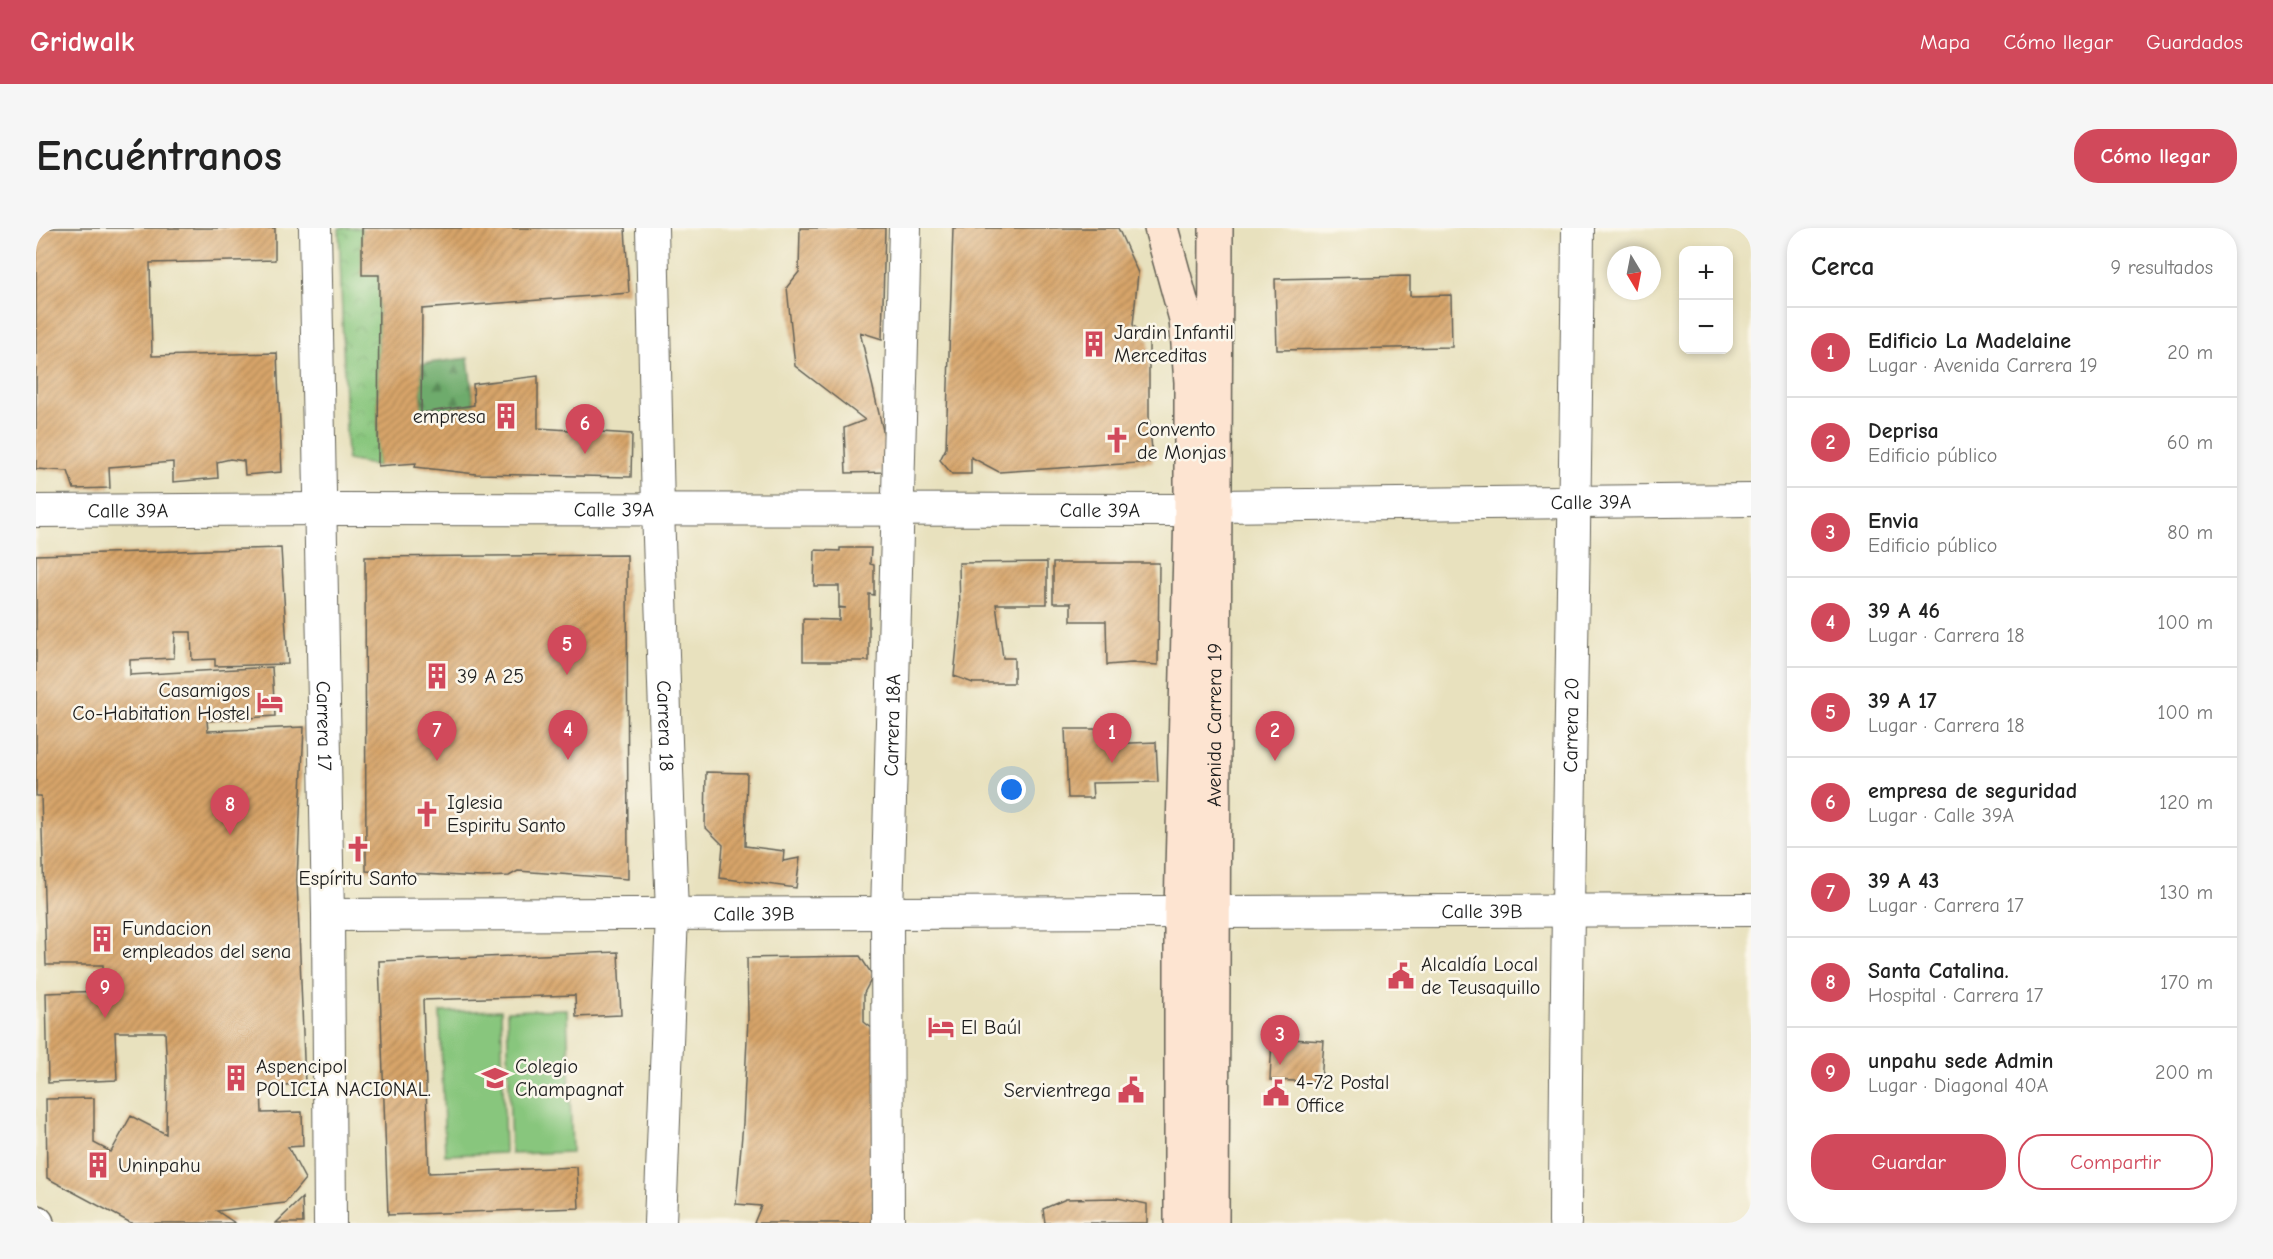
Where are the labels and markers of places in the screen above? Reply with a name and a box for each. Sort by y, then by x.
place label: Jardin Infantil Merceditas [1114,321,1234,367]
building icon: Jardin Infantil Merceditas [1079,329,1109,359]
building icon: empresa [491,401,521,431]
pin: 6 [566,404,604,454]
place label: empresa [413,405,486,428]
place label: Convento de Monjas [1137,418,1226,464]
church icon: Convento de Monjas [1102,425,1132,455]
pin: 5 [548,626,586,675]
building icon: 39 A 25 [422,661,452,691]
place label: 39 A 25 [457,665,524,688]
place label: Casamigos Co-Habitation Hostel [72,679,250,725]
hotel icon: Casamigos Co-Habitation Hostel [255,687,285,717]
pin: 4 [548,710,588,760]
pin: 7 [418,712,456,761]
pin: 2 [1256,712,1294,761]
pin: 1 [1092,714,1132,763]
pin: 8 [210,786,250,835]
place label: Iglesia Espiritu Santo [447,791,566,837]
church icon: Iglesia Espiritu Santo [412,799,442,829]
church icon: Espíritu Santo [343,834,373,864]
place label: Espíritu Santo [299,867,417,890]
place label: Fundacion empleados del sena [122,917,291,963]
building icon: Fundacion empleados del sena [87,924,117,954]
place label: Alcaldía Local de Teusaquillo [1421,953,1540,999]
public building icon: Alcaldía Local de Teusaquillo [1386,961,1416,991]
pin: 9 [86,968,124,1018]
hotel icon: El Baúl [926,1012,956,1042]
place label: El Baúl [961,1016,1021,1039]
pin: 3 [1260,1016,1300,1065]
place label: Aspencipol POLICIA NACIONAL. [256,1055,431,1101]
place label: Colegio Champagnat [515,1055,625,1101]
building icon: Aspencipol POLICIA NACIONAL. [221,1063,251,1093]
school or university icon: Colegio Champagnat [480,1063,510,1093]
place label: 4-72 Postal Office [1296,1071,1389,1117]
public building icon: Servientrega [1116,1075,1146,1105]
public building icon: 4-72 Postal Office [1261,1078,1291,1108]
place label: Servientrega [1004,1079,1111,1102]
building icon: Uninpahu [83,1150,113,1180]
place label: Uninpahu [118,1154,200,1177]

